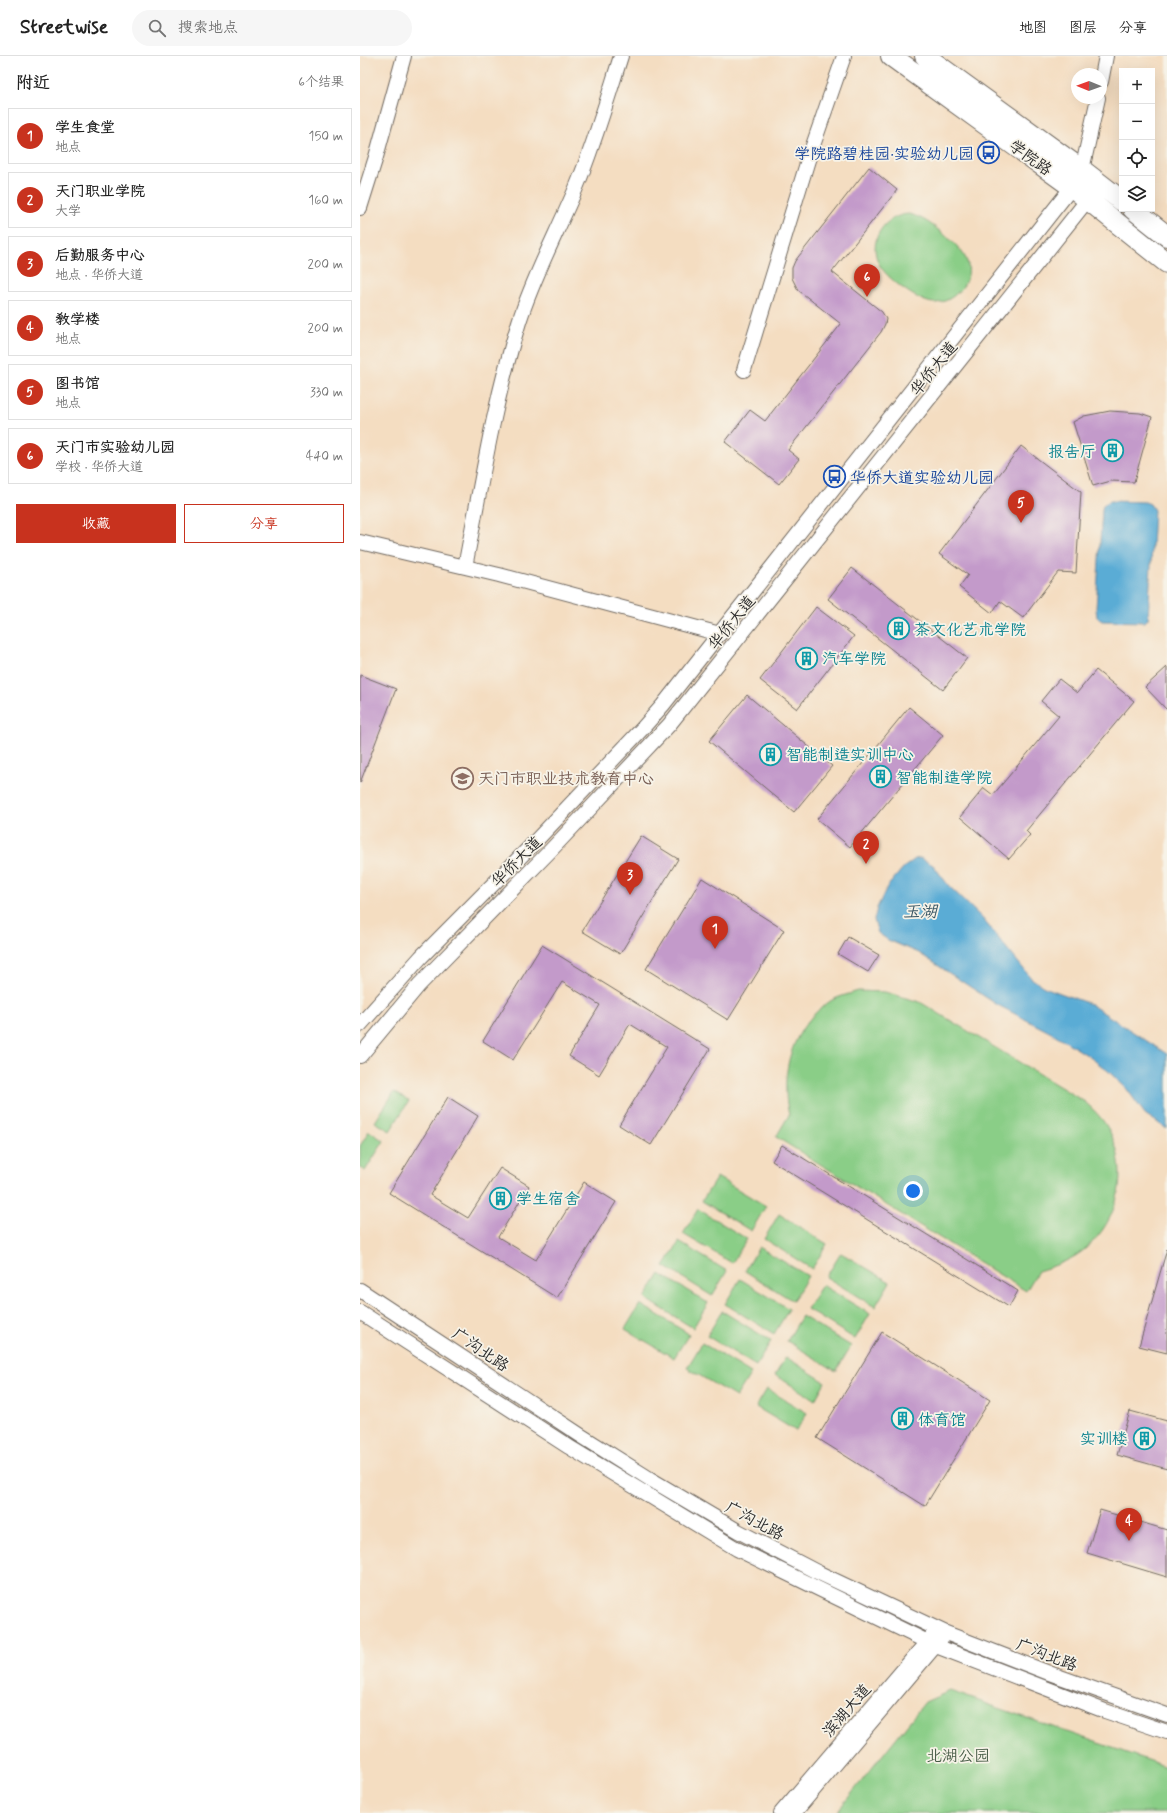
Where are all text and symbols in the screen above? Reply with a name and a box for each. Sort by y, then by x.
search box [132,10,412,46]
text: Streetwise [20,15,108,40]
icon: search [146,17,168,39]
text: 搜索地点 [178,18,238,38]
text: 地图 [1019,19,1047,37]
text: 图层 [1069,19,1097,37]
text: 分享 [1119,19,1147,37]
north arrow [1071,68,1107,104]
map controls [1119,68,1155,212]
button: + [1119,68,1155,104]
text: 附近 [16,72,50,94]
text: 6个结果 [298,74,344,91]
button: − [1119,104,1155,140]
text: 学生食堂 [55,118,115,138]
text: 1 [27,128,33,145]
text: 150 m [309,128,343,145]
street label: 学院路 [1005,136,1056,181]
text: 地点 [55,139,81,156]
bus stop icon: 学院路碧桂园·实验幼儿园 [976,140,1002,166]
button: locate [1119,140,1155,176]
place label: 学院路碧桂园·实验幼儿园 [794,144,974,165]
button: layers [1119,176,1155,212]
text: 天门职业学院 [55,182,145,202]
text: 2 [27,192,33,209]
text: 160 m [308,192,343,209]
text: 大学 [55,203,81,220]
text: 后勤服务中心 [55,246,145,266]
text: 3 [27,256,33,273]
text: 200 m [308,256,343,273]
pin: 6 [854,264,880,297]
text: 地点 · 华侨大道 [55,267,143,284]
text: 教学楼 [55,310,100,330]
text: 4 [26,320,34,337]
text: 200 m [308,320,343,337]
text: 地点 [55,331,81,348]
street label: 华侨大道 [906,337,962,400]
text: 图书馆 [55,374,100,394]
text: 5 [26,384,34,401]
text: 330 m [310,384,343,401]
text: 地点 [55,395,81,412]
text: 天门市实验幼儿园 [55,438,175,458]
building icon: 报告厅 [1099,438,1125,464]
place label: 报告厅 [1048,442,1096,463]
text: 6 [27,448,33,465]
text: 440 m [306,448,343,465]
text: 学校 · 华侨大道 [55,459,143,476]
bus stop icon: 华侨大道实验幼儿园 [821,464,847,490]
place label: 华侨大道实验幼儿园 [850,468,994,489]
pin: 5 [1008,490,1034,523]
button: 收藏 [16,504,176,543]
button: 分享 [184,504,344,543]
street label: 华侨大道 [704,591,760,654]
building icon: 茶文化艺术学院 [885,616,911,642]
place label: 茶文化艺术学院 [914,620,1026,641]
building icon: 汽车学院 [794,645,820,671]
place label: 汽车学院 [822,649,886,670]
building icon: 智能制造实训中心 [758,741,784,767]
place label: 智能制造实训中心 [786,745,914,766]
building icon: 智能制造学院 [867,764,893,790]
school or university icon: 天门市职业技术教育中心 [449,765,475,791]
place label: 智能制造学院 [896,768,992,789]
place label: 天门市职业技术教育中心 [478,769,654,790]
pin: 2 [853,831,879,864]
street label: 华侨大道 [487,832,547,892]
pin: 3 [617,862,643,895]
water label: 玉湖 [903,901,939,923]
pin: 1 [702,916,728,949]
your location [903,1181,923,1201]
building icon: 学生宿舍 [488,1185,514,1211]
place label: 学生宿舍 [516,1189,580,1210]
street label: 广沟北路 [448,1324,513,1377]
building icon: 体育馆 [890,1406,916,1432]
place label: 体育馆 [918,1410,966,1431]
building icon: 实训楼 [1131,1425,1157,1451]
place label: 实训楼 [1080,1429,1128,1450]
street label: 广沟北路 [721,1497,787,1546]
pin: 4 [1116,1508,1142,1541]
street label: 广沟北路 [1013,1634,1080,1677]
street label: 滨湖大道 [818,1680,876,1742]
park label: 北湖公园 [926,1746,990,1767]

